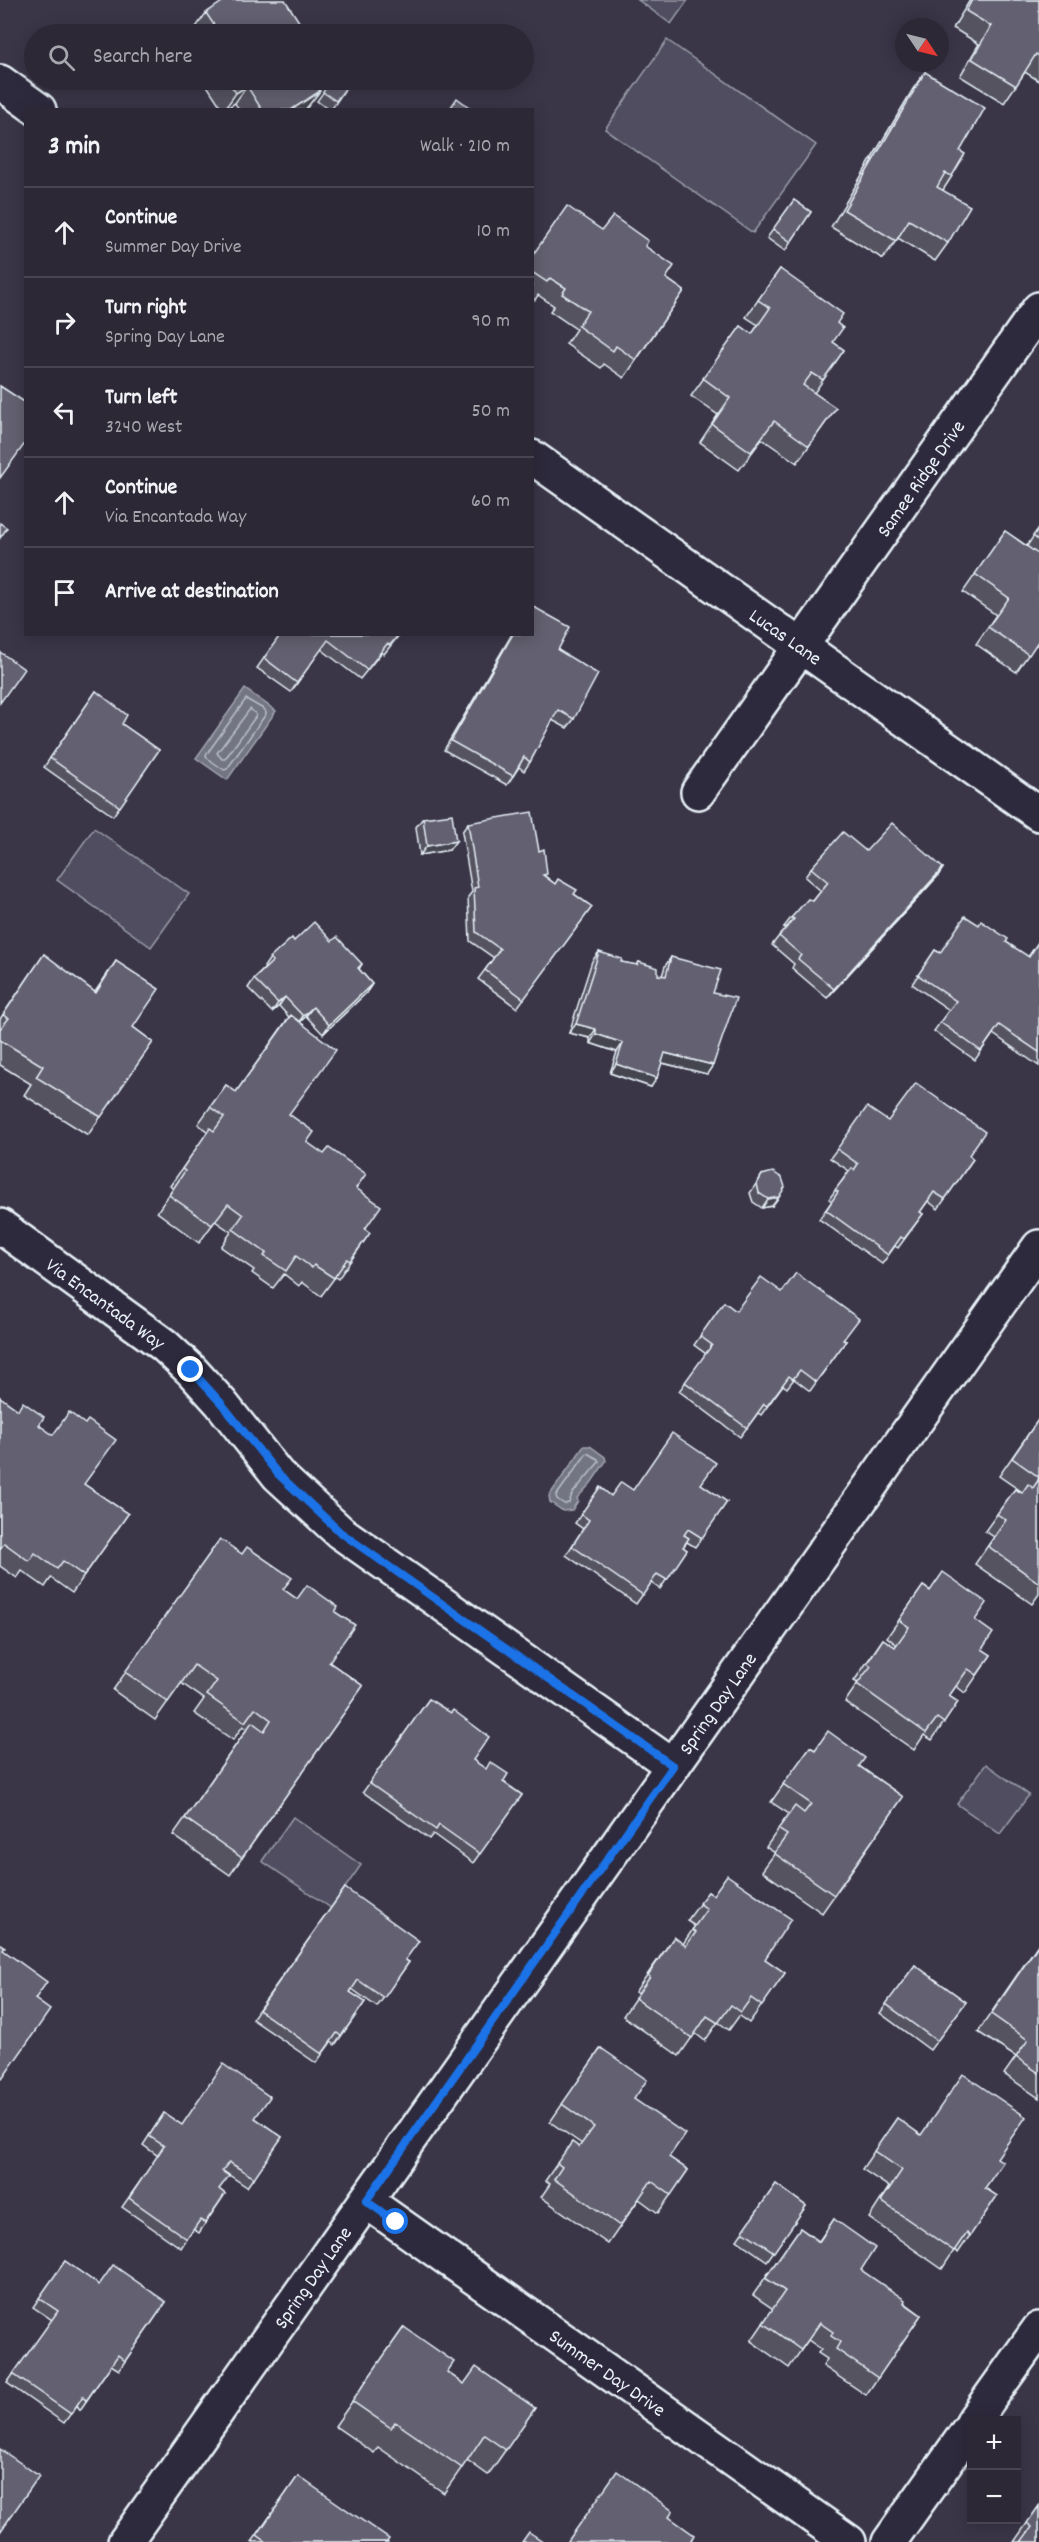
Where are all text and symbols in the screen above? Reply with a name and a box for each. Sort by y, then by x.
north arrow [895,18,949,72]
search box [24,24,534,90]
icon: search [45,41,78,74]
text: Search here [93,42,192,73]
text: 3 min [48,129,100,166]
text: Walk · 210 m [420,133,510,161]
text: Continue [105,203,177,234]
icon: ahead [48,216,81,249]
text: 10 m [476,218,510,246]
text: Summer Day Drive [105,234,242,262]
text: Turn right [105,293,187,324]
icon: right [48,306,81,339]
text: 90 m [472,308,510,336]
text: Spring Day Lane [105,324,225,352]
text: Turn left [105,383,177,414]
icon: left [48,396,81,429]
text: 50 m [472,398,510,426]
text: 3240 West [105,414,182,442]
street label: Samee Ridge Drive [872,415,973,544]
text: Continue [105,473,177,504]
icon: ahead [48,486,81,519]
text: 60 m [471,488,510,516]
text: Via Encantada Way [105,504,246,532]
icon: arrive [48,576,81,609]
text: Arrive at destination [105,577,279,608]
street label: Lucas Lane [742,603,826,674]
street label: Via Encantada Way [39,1253,170,1359]
route end [177,1356,203,1382]
street label: Spring Day Lane [674,1648,765,1762]
route start [382,2208,408,2234]
street label: Spring Day Lane [269,2222,360,2336]
street label: Summer Day Drive [542,2324,670,2425]
map controls [967,2416,1021,2524]
button: + [967,2416,1021,2470]
button: − [967,2470,1021,2524]

